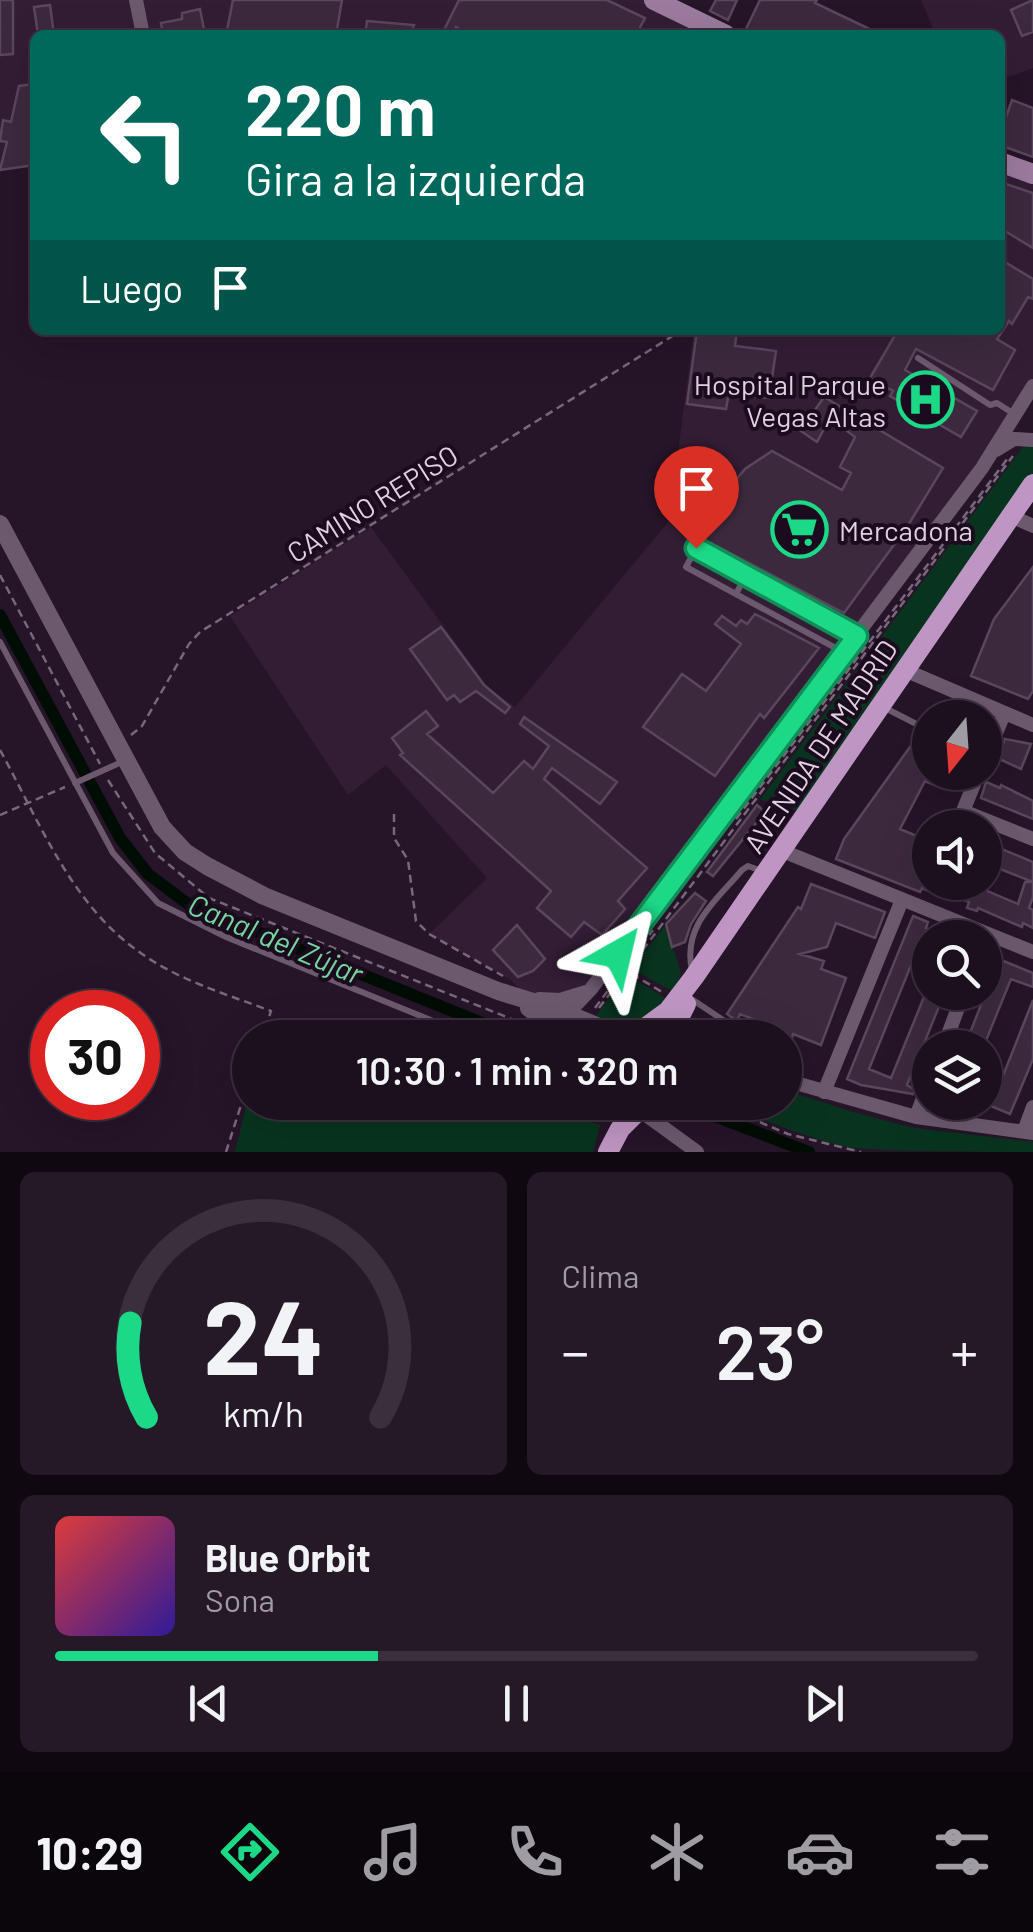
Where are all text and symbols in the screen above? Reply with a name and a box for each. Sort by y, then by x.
text: 220 m [245,66,436,150]
icon: left [80,70,210,200]
text: Gira a la izquierda [245,151,586,205]
icon: arrive [203,260,258,315]
text: Luego [80,265,183,311]
place label: Hospital Parque Vegas Altas [694,367,886,433]
hospital icon: Hospital Parque Vegas Altas [895,370,955,430]
street label: CAMINO REPISO [280,437,464,569]
pin [654,446,739,549]
icon: arrive [669,461,724,516]
supermarket icon: Mercadona [770,500,830,560]
place label: Mercadona [839,513,973,547]
street label: AVENIDA DE MADRID [736,633,904,859]
north arrow [912,700,1002,790]
map controls [912,700,1002,1120]
button: sound [912,810,1002,900]
water label: Canal del Zújar [183,885,370,992]
position arrow [566,902,670,1006]
button: search [912,920,1002,1010]
speed limit sign: 30 [30,990,160,1120]
button: layers [912,1030,1002,1120]
text: 10:30 · 1 min · 320 m [356,1047,678,1093]
text: Clima [562,1256,639,1294]
text: 24 [203,1271,324,1396]
text: 23° [715,1305,824,1395]
text: − [562,1317,589,1383]
text: + [950,1317,978,1383]
text: km/h [223,1391,304,1434]
text: Blue Orbit [205,1534,371,1580]
text: Sona [205,1580,275,1618]
icon: previous [181,1676,236,1731]
icon: pause [489,1676,544,1731]
icon: next [797,1676,852,1731]
icon: directions [215,1817,285,1887]
icon: music [358,1817,428,1887]
icon: phone [500,1817,570,1887]
icon: climate [642,1817,712,1887]
icon: car [785,1817,855,1887]
icon: filters [927,1817,997,1887]
text: 10:29 [36,1825,143,1879]

